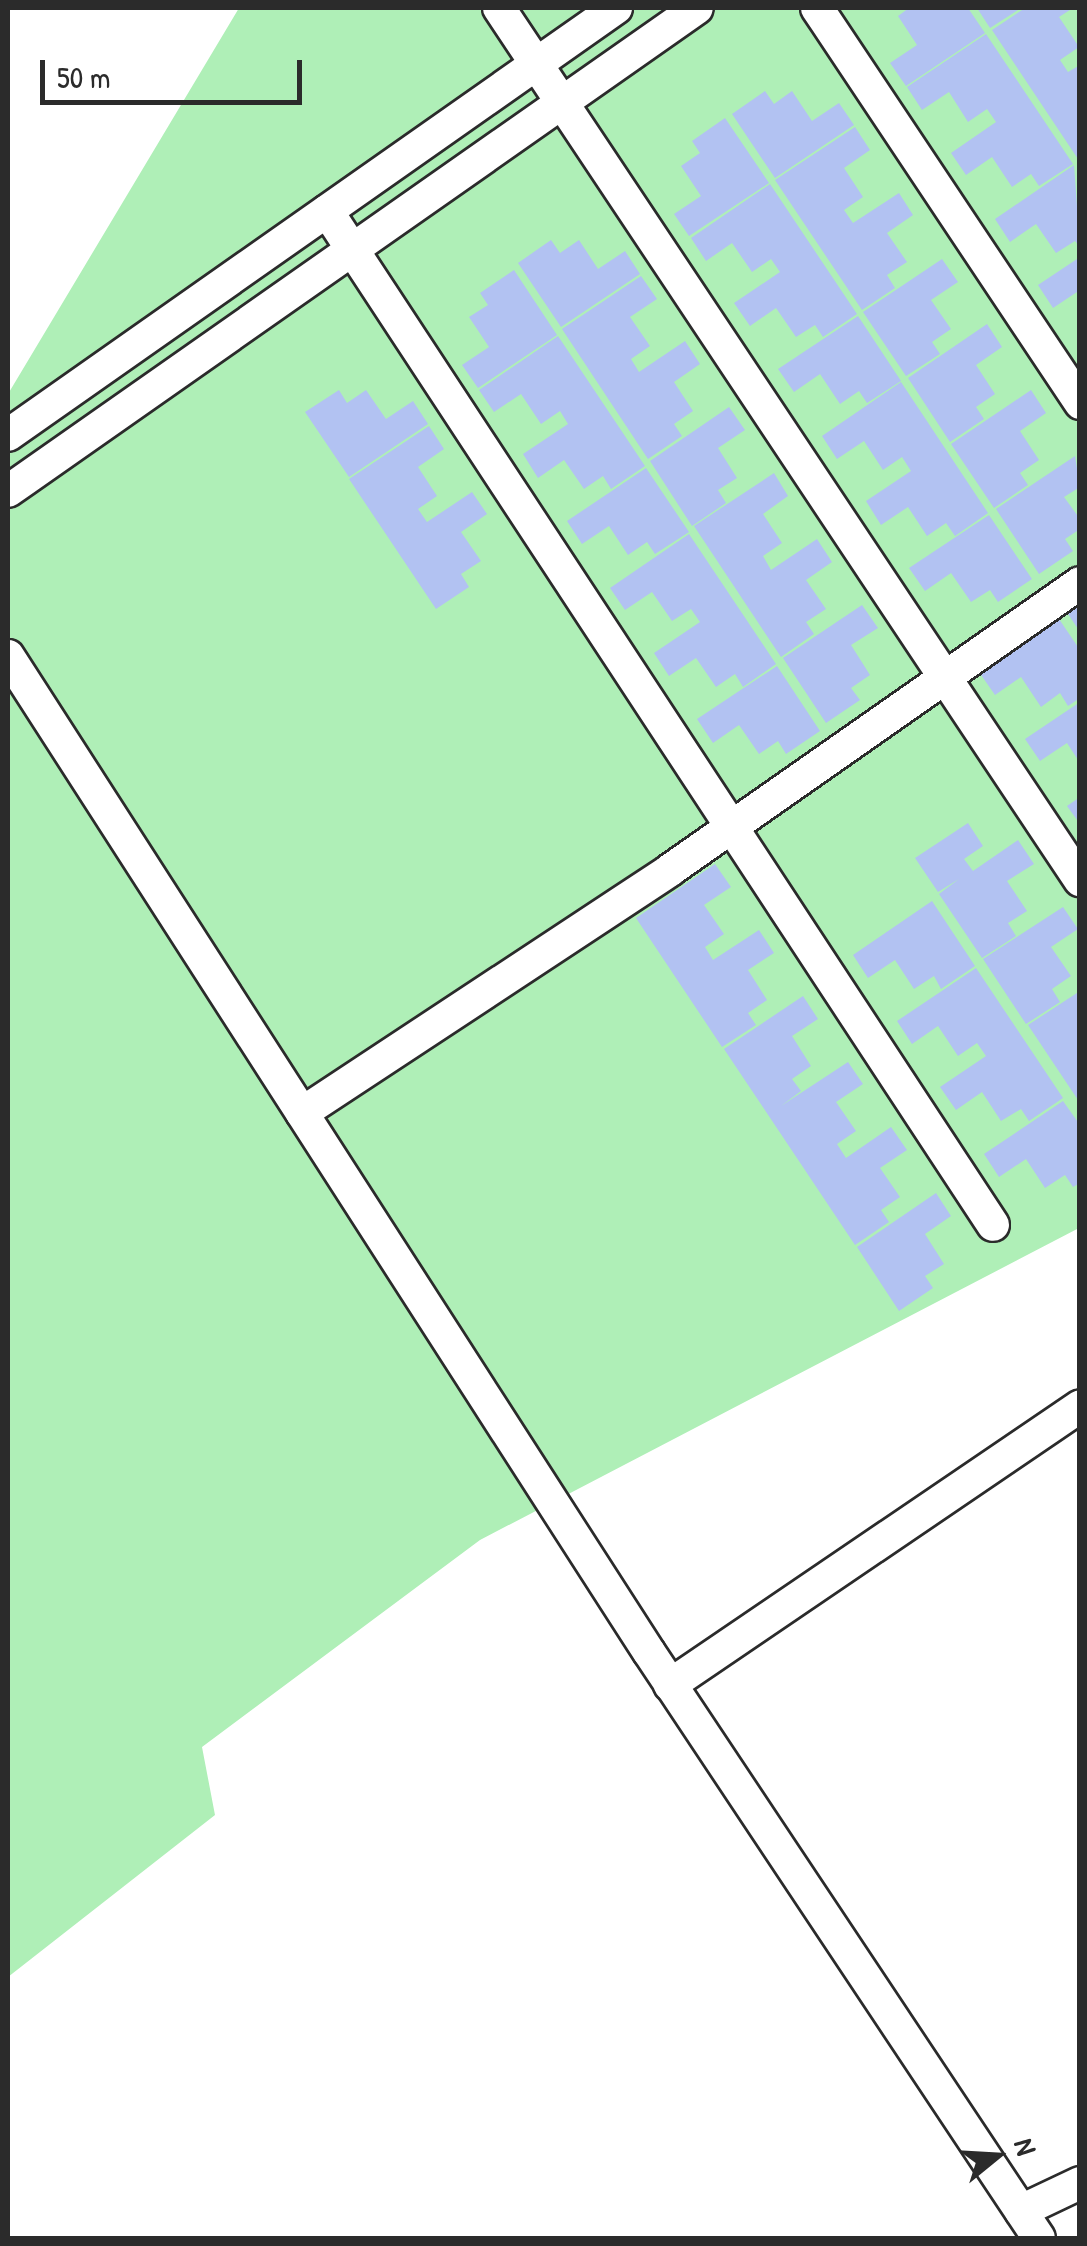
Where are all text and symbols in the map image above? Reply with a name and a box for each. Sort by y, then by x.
scale bar [45,40,308,102]
text: 50 m [57,57,110,97]
north arrow [947,2106,1047,2206]
text: N [1005,2134,1046,2160]

